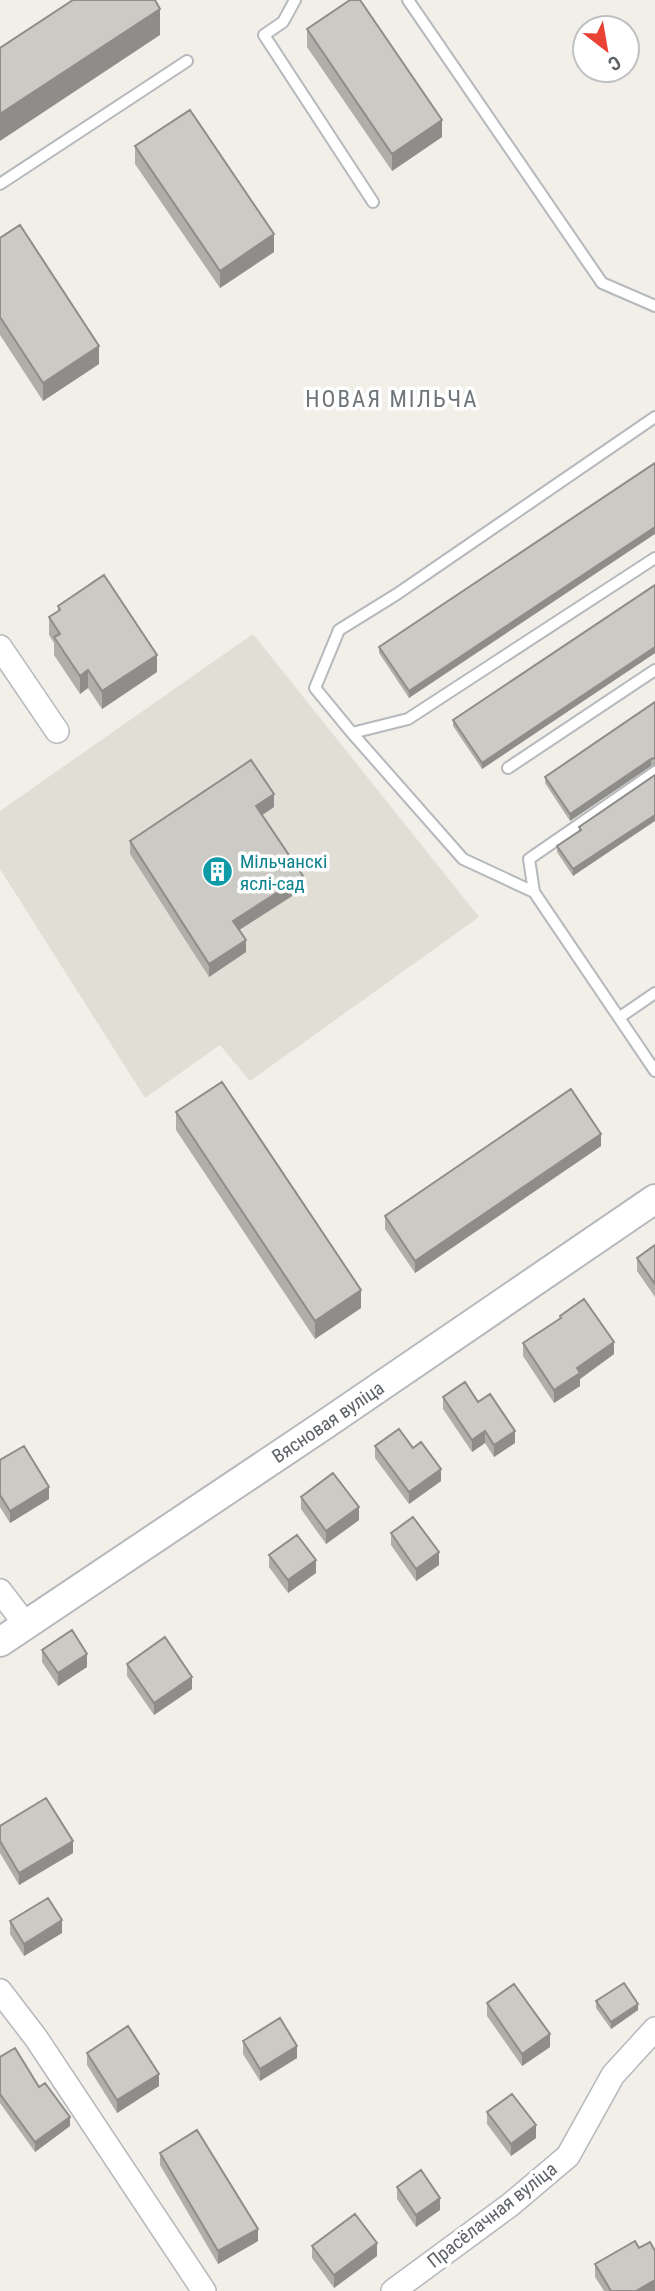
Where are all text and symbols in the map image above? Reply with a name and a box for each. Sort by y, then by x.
north arrow [571,14,641,84]
text: С [604,50,625,76]
district label: НОВАЯ МІЛЬЧА [305,386,479,413]
place label: Мільчанскі яслі-сад [240,850,327,895]
building icon: Мільчанскі яслі-сад [200,855,234,889]
street label: Вясновая вуліца [268,1376,388,1468]
street label: Прасёлачная вуліца [423,2157,561,2273]

